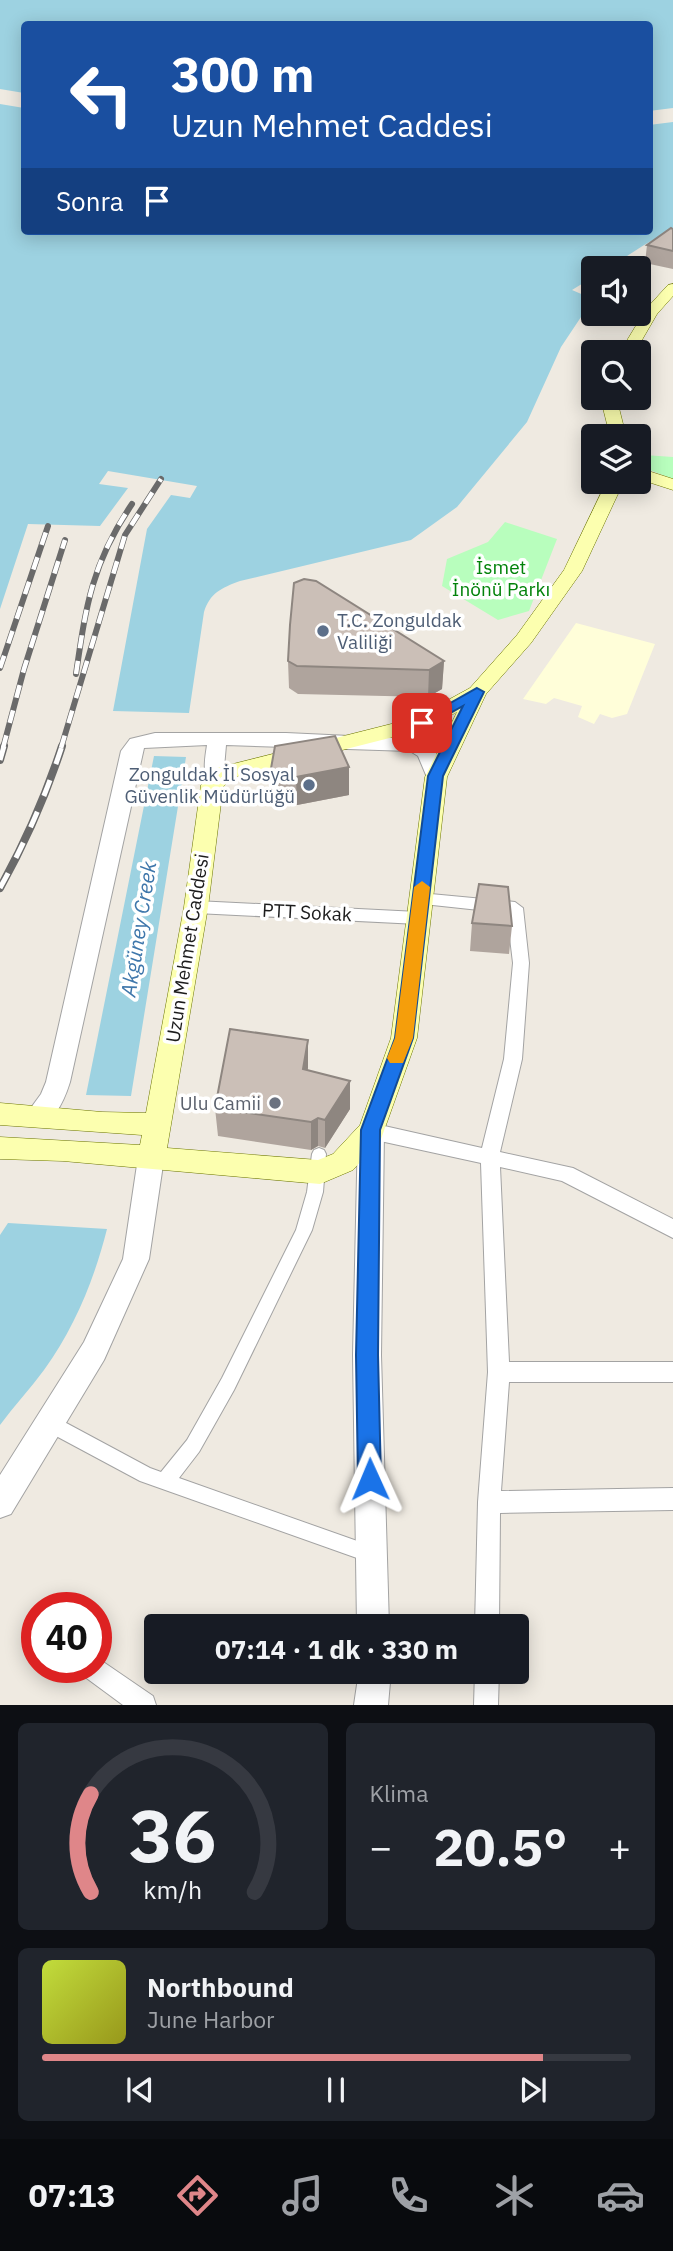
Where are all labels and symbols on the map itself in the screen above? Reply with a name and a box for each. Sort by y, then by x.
park label: İsmet İnönü Parkı [452,555,550,601]
place label: T.C. Zonguldak Valiliği [337,608,462,654]
marker: T.C. Zonguldak Valiliği [315,623,331,639]
pin [392,693,452,753]
place label: Zonguldak İl Sosyal Güvenlik Müdürlüğü [124,762,295,808]
marker: Zonguldak İl Sosyal Güvenlik Müdürlüğü [301,777,317,793]
street label: Uzun Mehmet Caddesi [160,852,214,1044]
water label: Akgüney Creek [113,858,163,1000]
street label: PTT Sokak [261,898,353,926]
place label: Ulu Camii [180,1091,261,1115]
marker: Ulu Camii [267,1095,283,1111]
position arrow [333,1442,407,1516]
speed limit sign: 40 [21,1592,112,1683]

